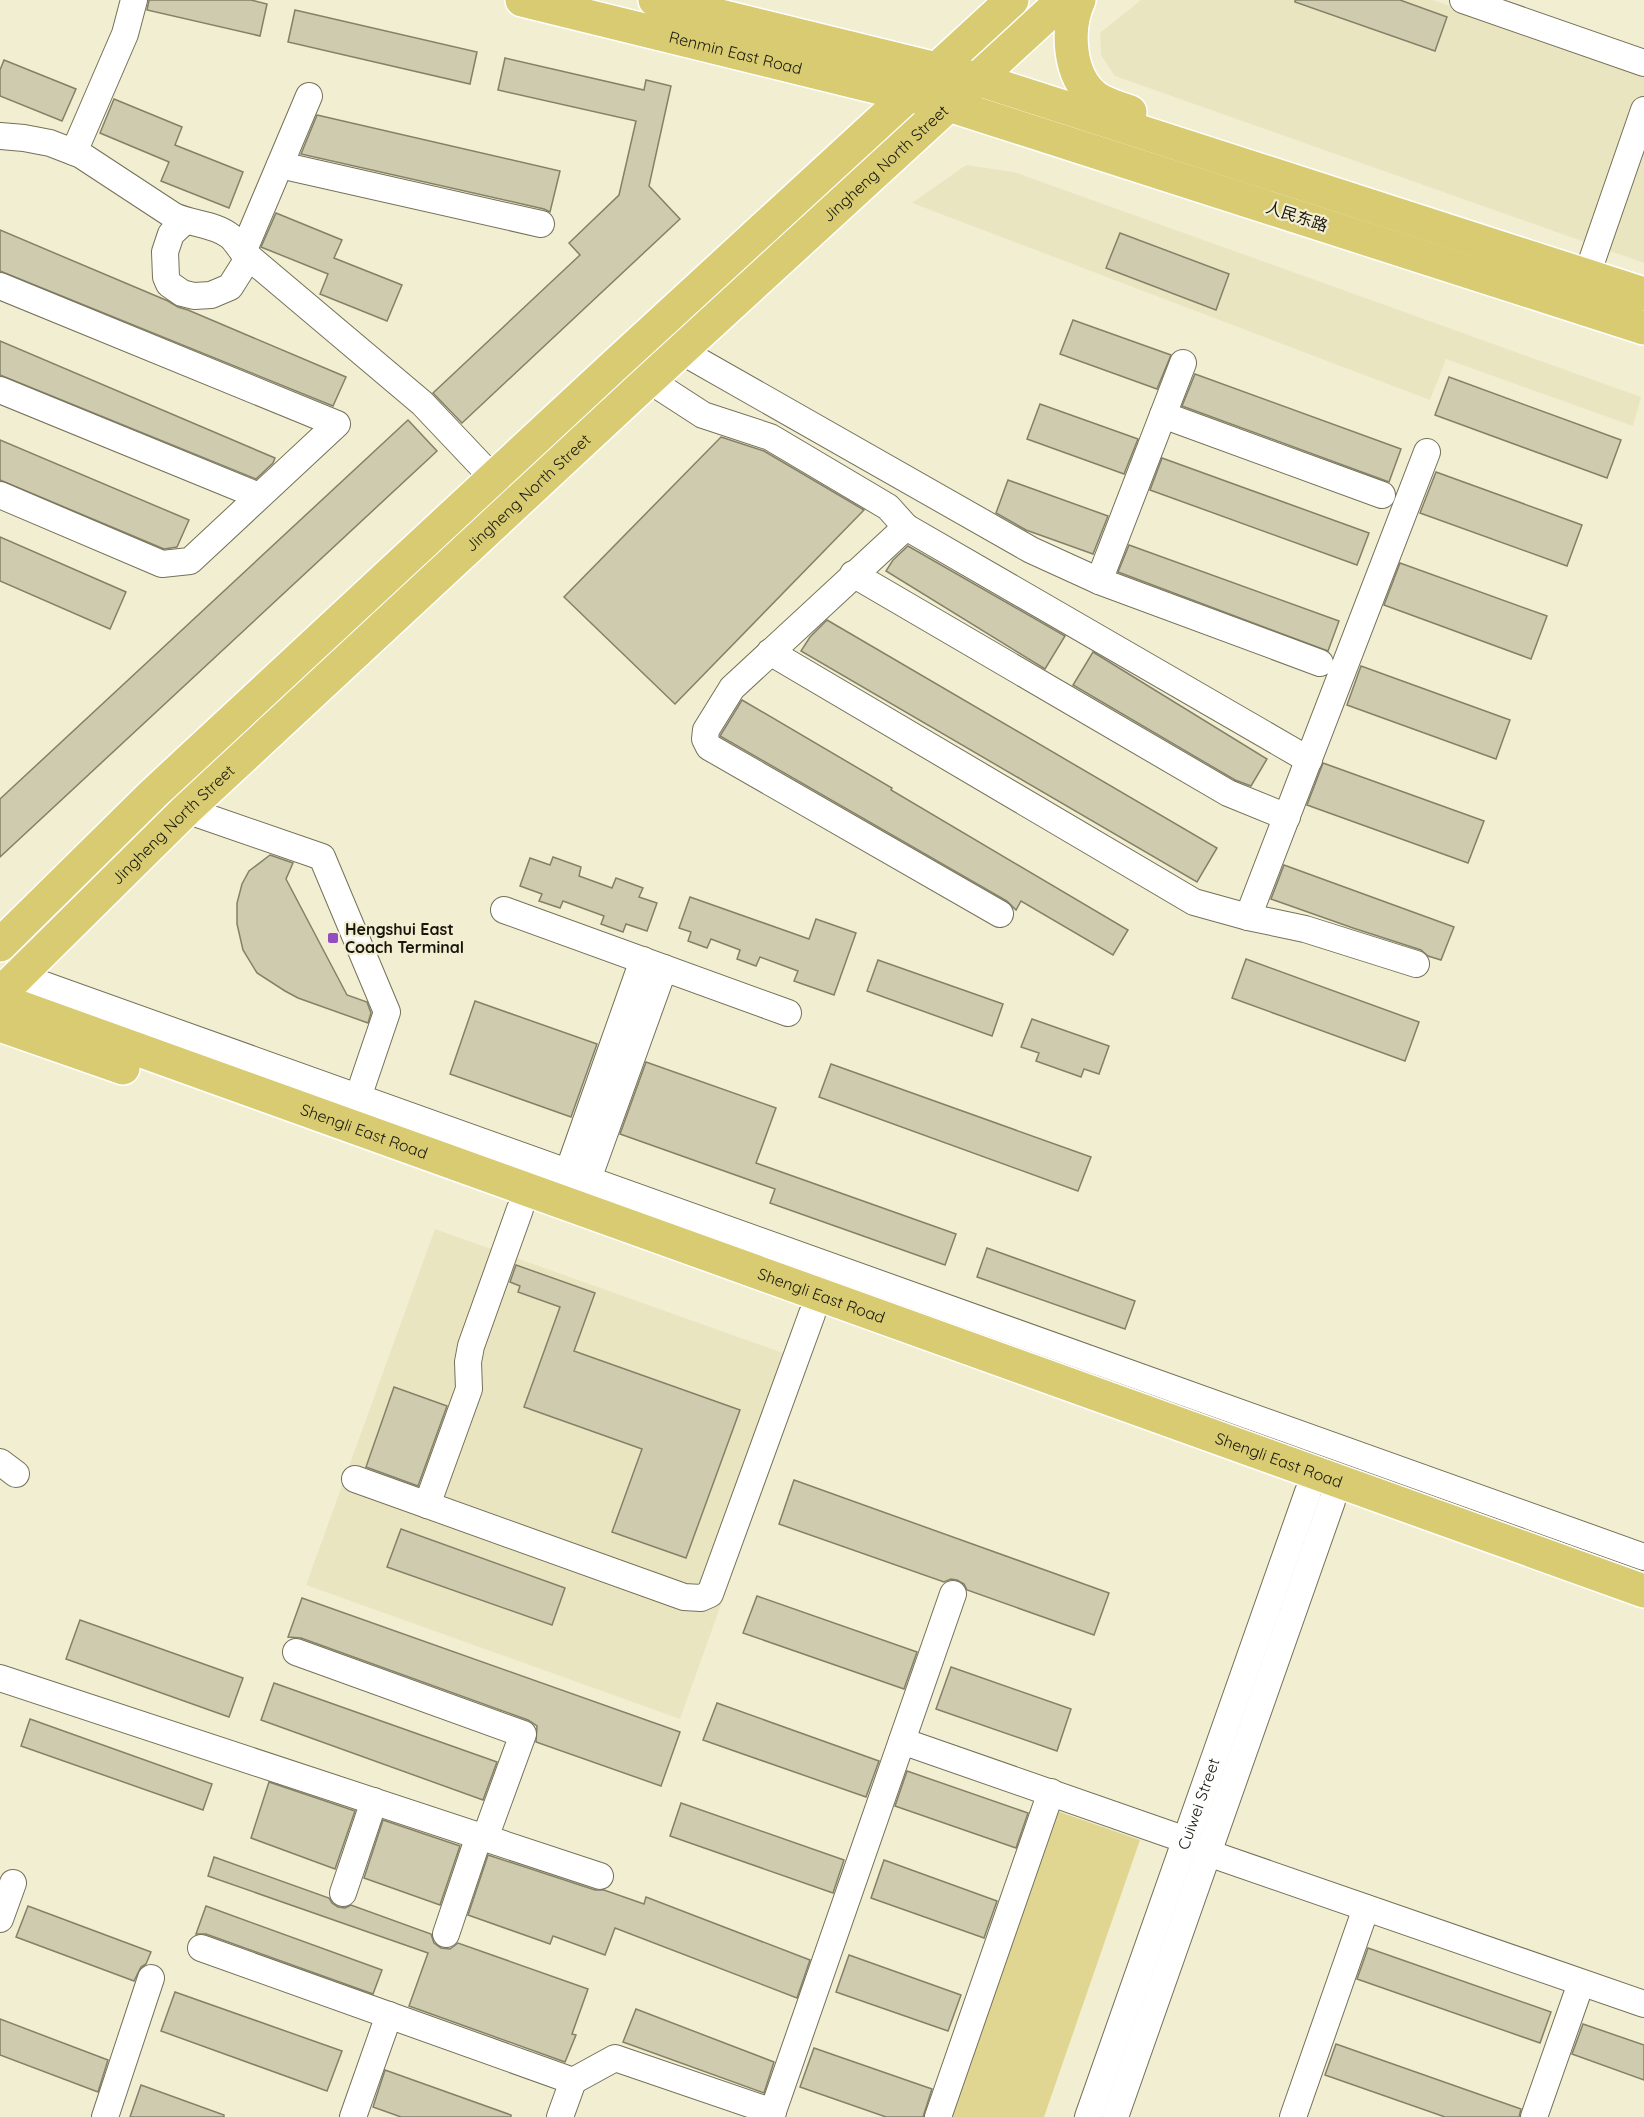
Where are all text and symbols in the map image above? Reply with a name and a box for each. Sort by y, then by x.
street label: Renmin East Road [667,27,804,79]
street label: Jingheng North Street [818,101,952,226]
street label: 人民东路 [1263,197,1331,235]
street label: Jingheng North Street [461,429,594,556]
street label: Jingheng North Street [107,760,238,889]
place label: Hengshui East Coach Terminal [345,919,464,957]
marker: Hengshui East Coach Terminal [326,931,340,945]
street label: Shengli East Road [298,1099,430,1163]
street label: Shengli East Road [755,1263,888,1327]
street label: Shengli East Road [1213,1428,1345,1492]
street label: Cuiwei Street [1173,1755,1224,1852]

